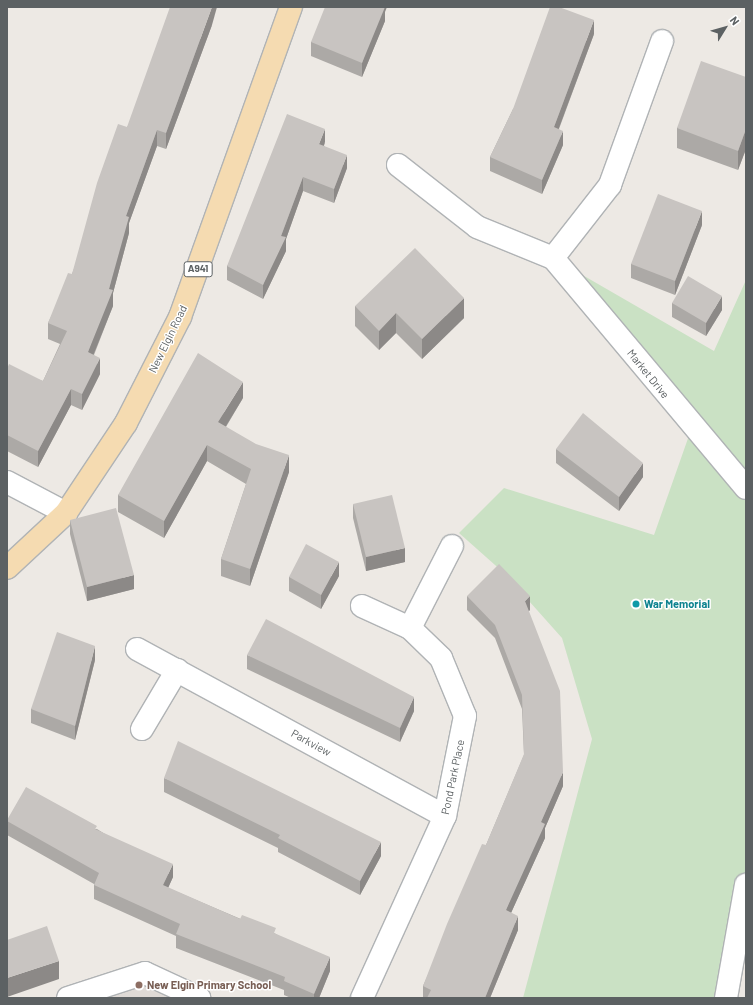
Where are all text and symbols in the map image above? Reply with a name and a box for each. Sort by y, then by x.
north arrow [705,8,745,48]
text: N [728,14,742,27]
road number: A941 [183,261,213,277]
street label: New Elgin Road [146,303,190,375]
street label: Market Drive [624,347,672,401]
place label: War Memorial [644,597,710,611]
marker: War Memorial [631,599,641,609]
street label: Parkview [289,727,333,759]
street label: Pond Park Place [439,738,467,816]
place label: New Elgin Primary School [147,978,271,992]
marker: New Elgin Primary School [134,980,144,990]

